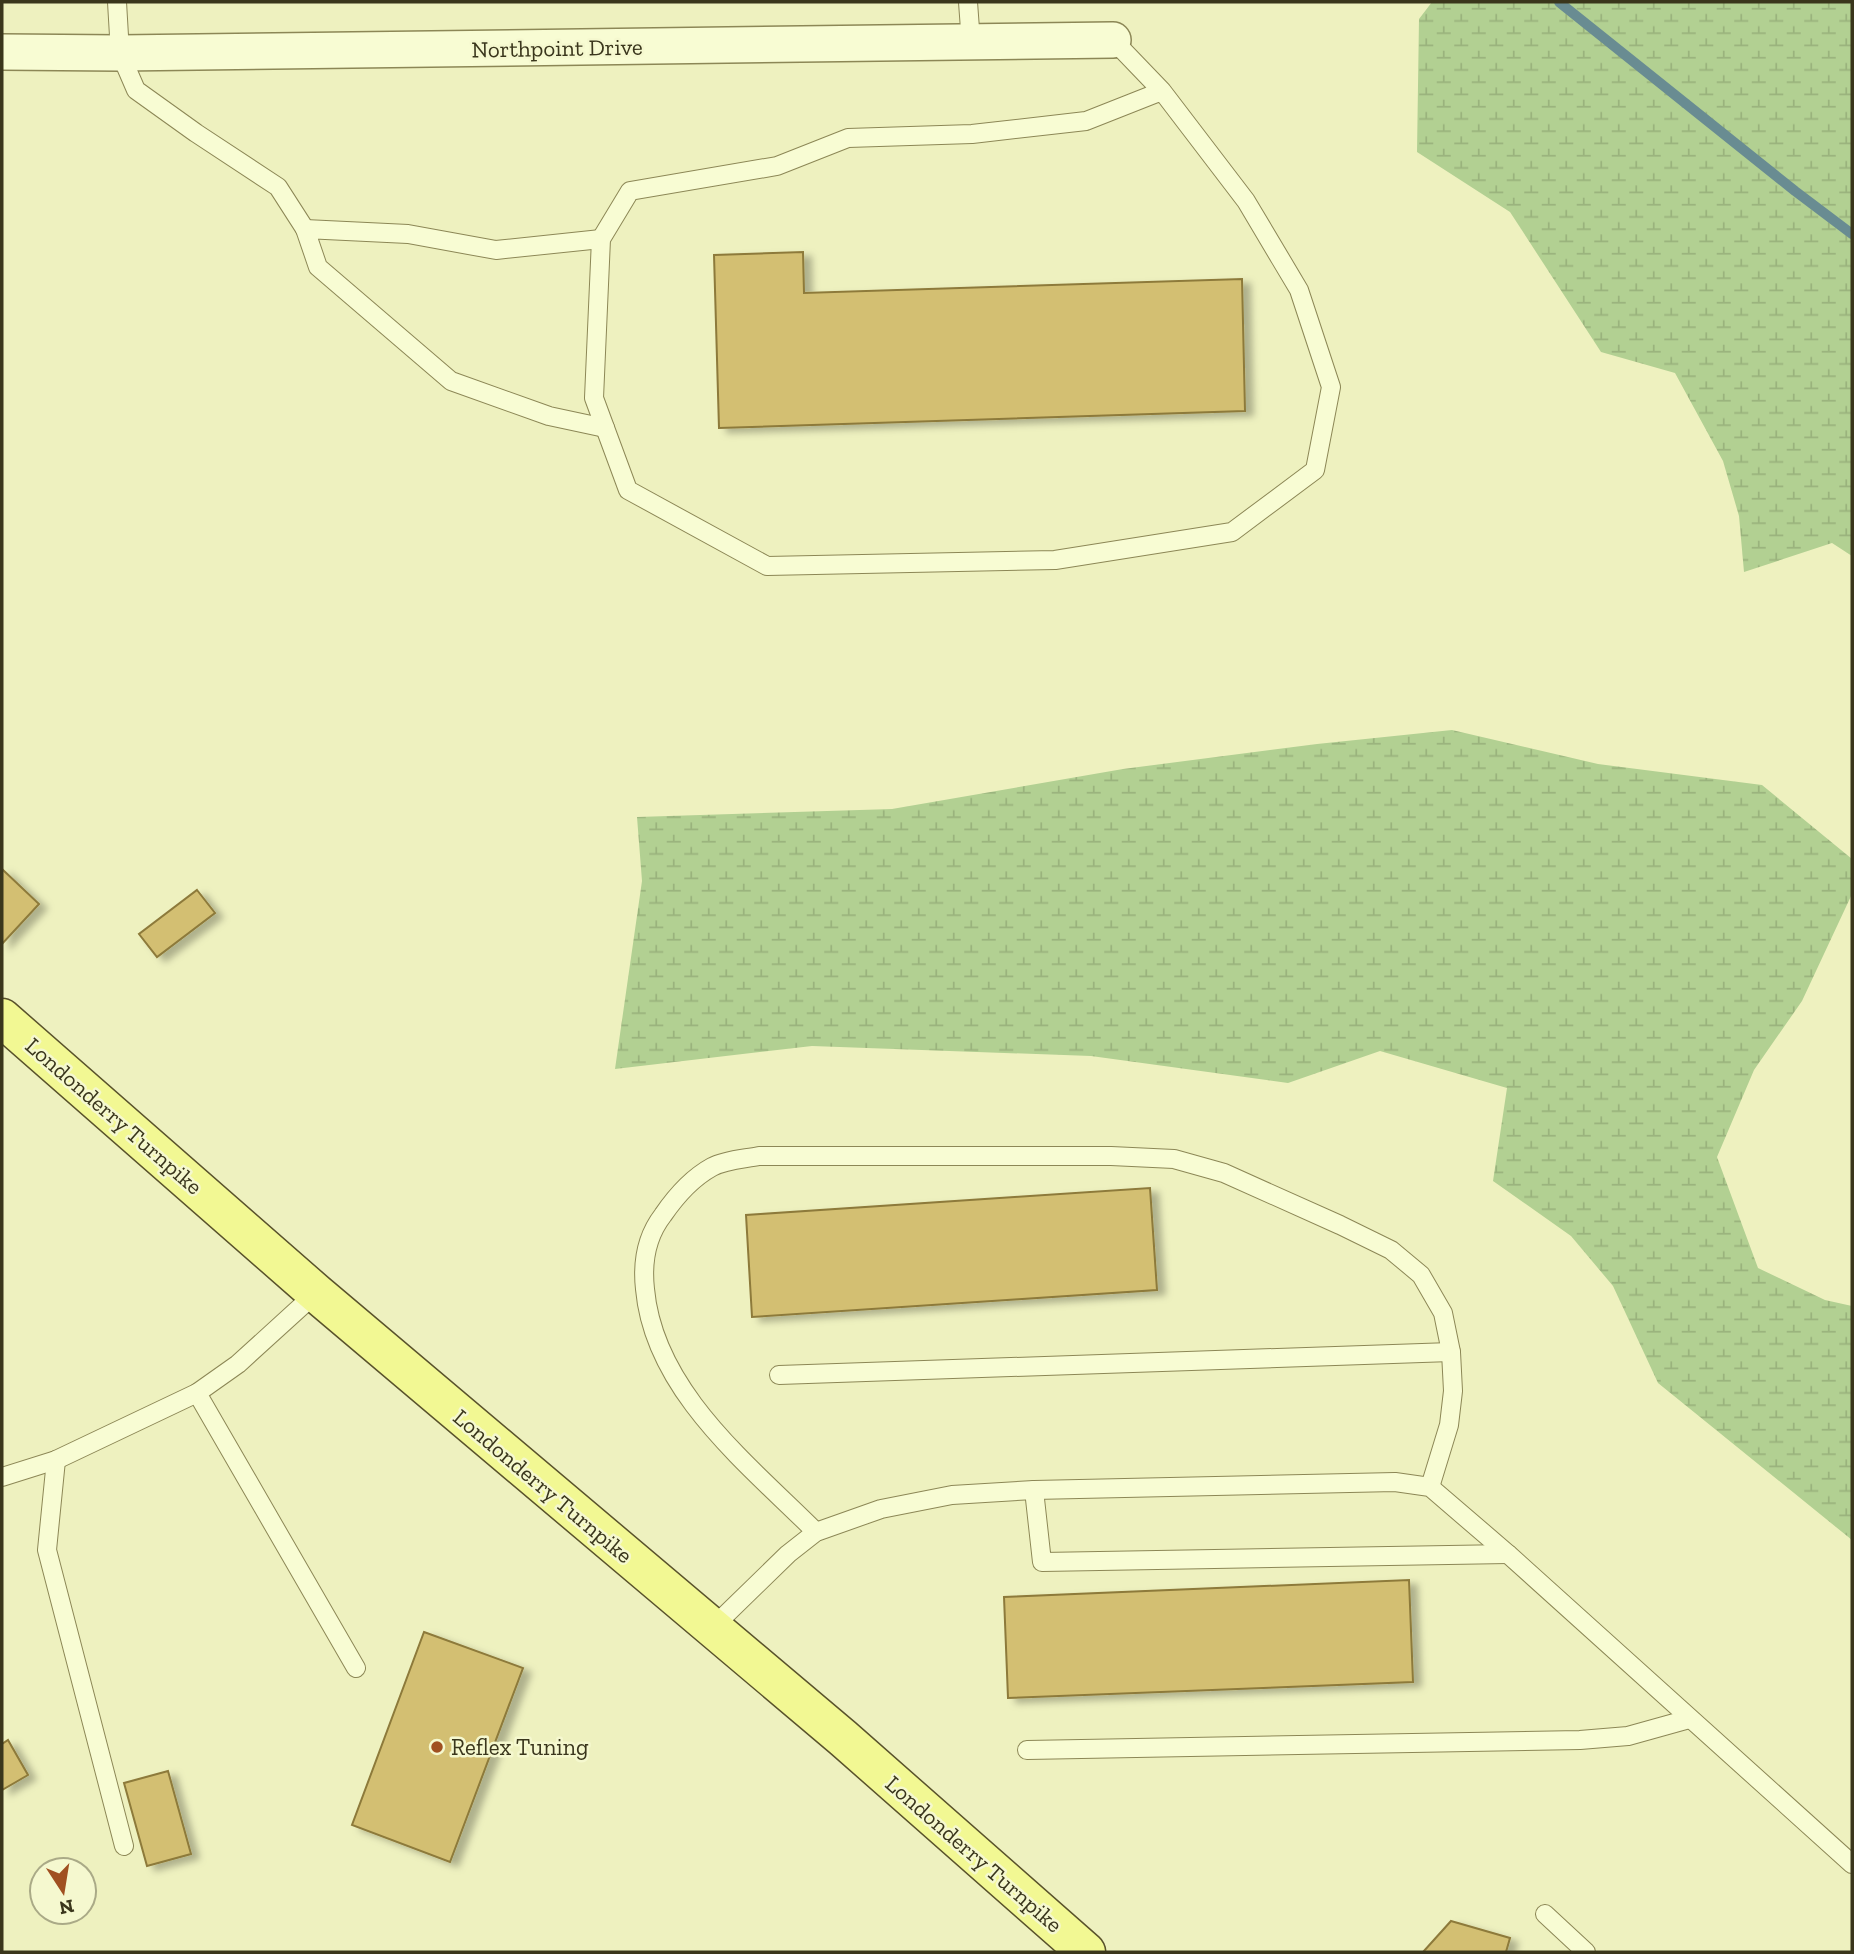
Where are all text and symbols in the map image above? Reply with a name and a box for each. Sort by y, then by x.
street label: Northpoint Drive [471,33,643,63]
street label: Londonderry Turnpike [20,1032,208,1200]
street label: Londonderry Turnpike [448,1403,638,1569]
place label: Reflex Tuning [451,1733,589,1761]
marker: Reflex Tuning [429,1739,445,1755]
street label: Londonderry Turnpike [880,1770,1068,1938]
north arrow [28,1856,98,1926]
text: N [57,1894,76,1920]

